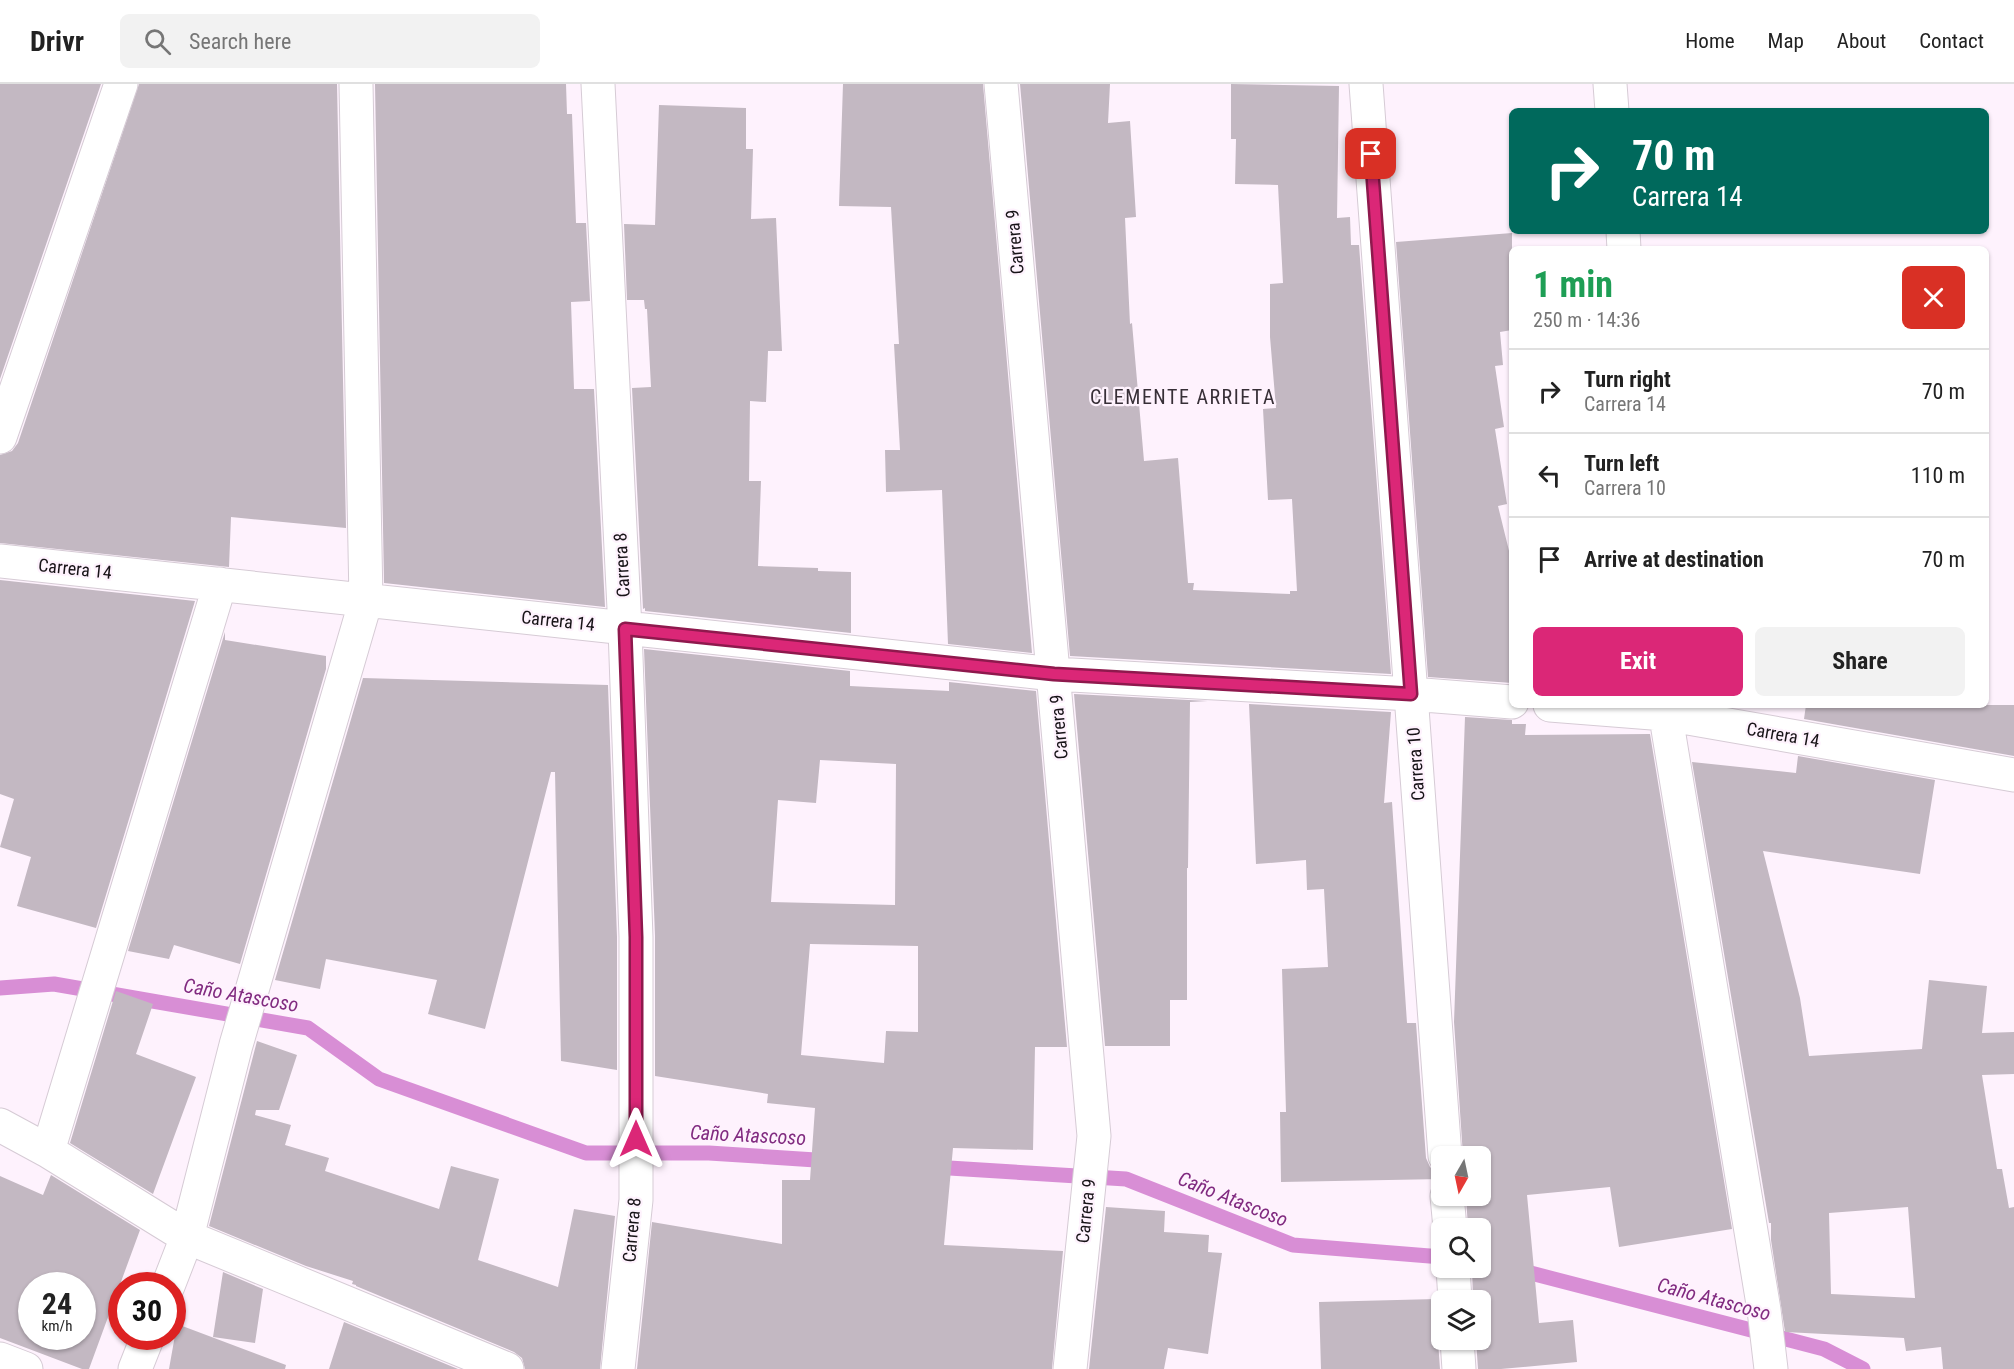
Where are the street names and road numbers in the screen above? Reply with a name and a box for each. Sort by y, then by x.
street label: Carrera 9 [1001,209,1028,275]
street label: Carrera 8 [609,532,634,598]
street label: Carrera 14 [37,554,113,583]
street label: Carrera 14 [520,606,596,635]
street label: Carrera 9 [1045,694,1072,760]
street label: Carrera 14 [1745,718,1821,751]
street label: Carrera 10 [1402,727,1429,802]
street label: Carrera 9 [1072,1178,1099,1244]
street label: Carrera 8 [618,1197,645,1263]

